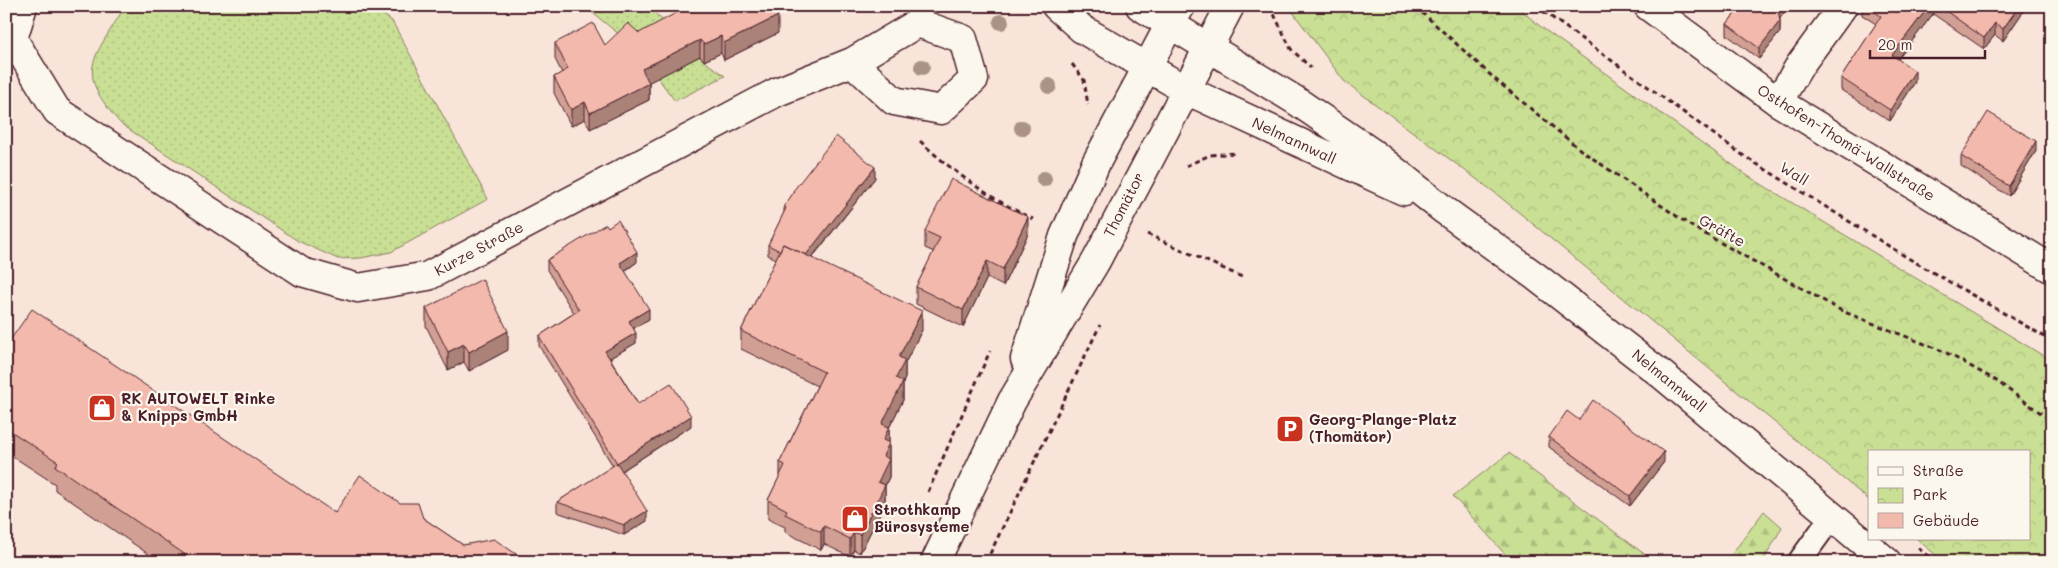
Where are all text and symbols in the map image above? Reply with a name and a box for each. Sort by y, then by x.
scale bar [1870,28,1986,60]
text: 20 m [1878,34,1912,54]
street label: Osthofen-Thomä-Wallstraße [1754,81,1938,205]
street label: Nelmannwall [1249,112,1340,168]
street label: Wall [1776,158,1812,190]
street label: Thomätor [1098,169,1148,240]
street label: Gräfte [1696,209,1749,251]
street label: Kurze Straße [431,216,526,280]
street label: Nelmannwall [1628,344,1711,416]
place label: RK AUTOWELT Rinke & Knipps GmbH [121,388,275,425]
shop icon: RK AUTOWELT Rinke & Knipps GmbH [87,393,117,423]
place label: Georg-Plange-Platz (Thomätor) [1309,409,1457,446]
parking icon: Georg-Plange-Platz (Thomätor) [1275,414,1305,444]
legend [1868,450,2030,540]
text: Straße [1913,460,1964,480]
text: Park [1913,484,1947,504]
place label: Strothkamp Bürosysteme [874,499,969,536]
shop icon: Strothkamp Bürosysteme [840,504,870,534]
text: Gebäude [1913,510,1979,530]

